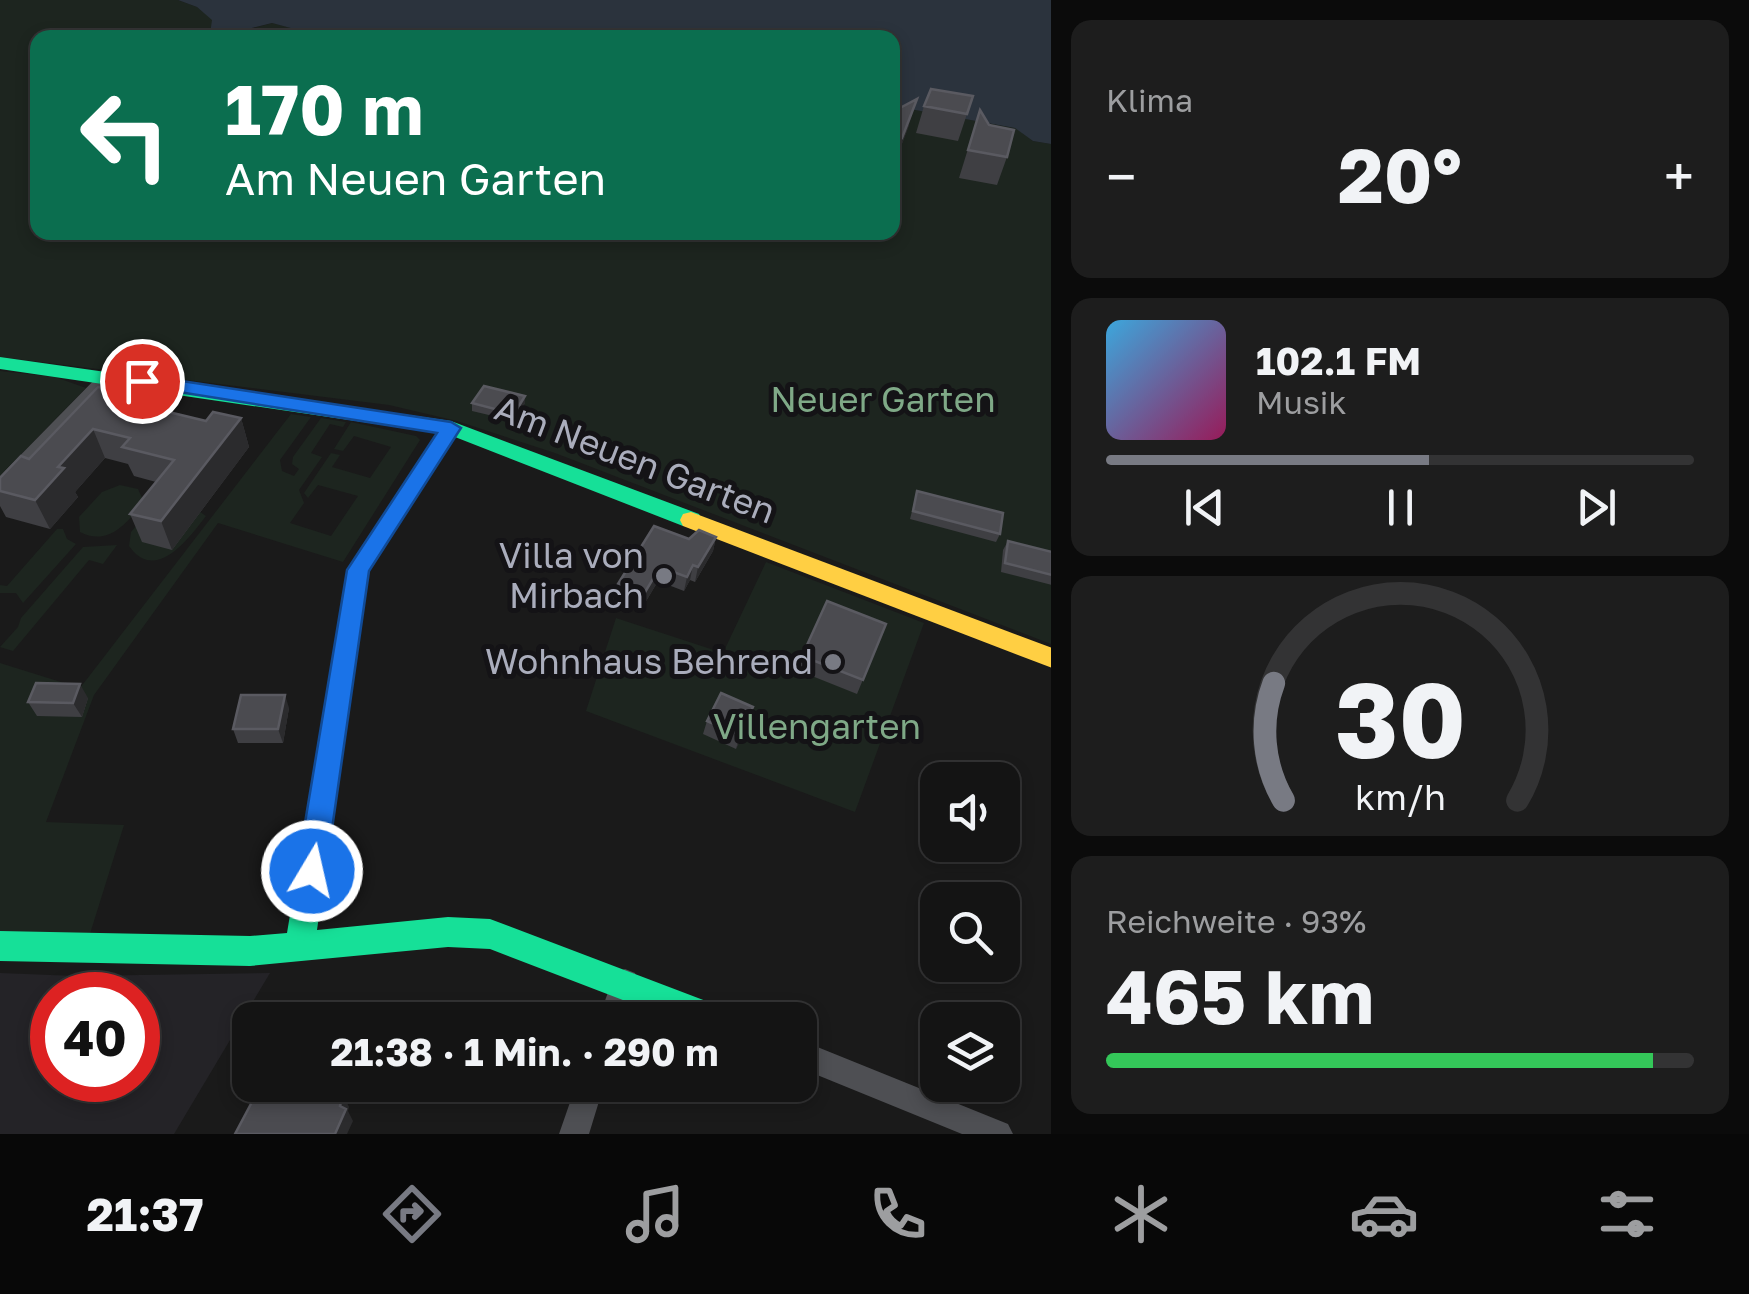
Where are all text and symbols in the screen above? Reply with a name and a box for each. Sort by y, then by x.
text: 170 m [225,66,423,150]
icon: left [60,70,190,200]
text: Klima [1106,81,1193,119]
text: 20° [1338,129,1462,220]
text: − [1106,143,1136,209]
text: + [1664,143,1694,209]
text: Am Neuen Garten [225,151,606,205]
text: 102.1 FM [1256,338,1421,383]
pin [100,339,185,424]
icon: arrive [115,354,170,409]
park label: Neuer Garten [770,378,996,420]
text: Musik [1256,383,1347,421]
street label: Am Neuen Garten [489,386,781,532]
icon: previous [1177,480,1232,535]
icon: pause [1373,480,1428,535]
icon: next [1569,480,1624,535]
place label: Villa von Mirbach [499,534,644,616]
marker: Villa von Mirbach [653,565,675,587]
place label: Wohnhaus Behrend [485,640,813,682]
marker: Wohnhaus Behrend [822,651,844,673]
text: 30 [1334,656,1466,781]
park label: Villengarten [713,705,921,747]
map controls [920,762,1020,1102]
button: sound [920,762,1020,862]
text: km/h [1355,775,1445,818]
position arrow [260,819,364,923]
button: search [920,882,1020,982]
text: Reichweite · 93% [1106,902,1366,940]
text: 465 km [1106,950,1374,1041]
speed limit sign: 40 [30,972,160,1102]
button: layers [920,1002,1020,1102]
text: 21:38 · 1 Min. · 290 m [331,1029,718,1074]
icon: directions [377,1179,447,1249]
icon: music [620,1179,690,1249]
icon: phone [863,1179,933,1249]
icon: climate [1106,1179,1176,1249]
icon: car [1349,1179,1419,1249]
icon: filters [1592,1179,1662,1249]
text: 21:37 [87,1187,204,1241]

